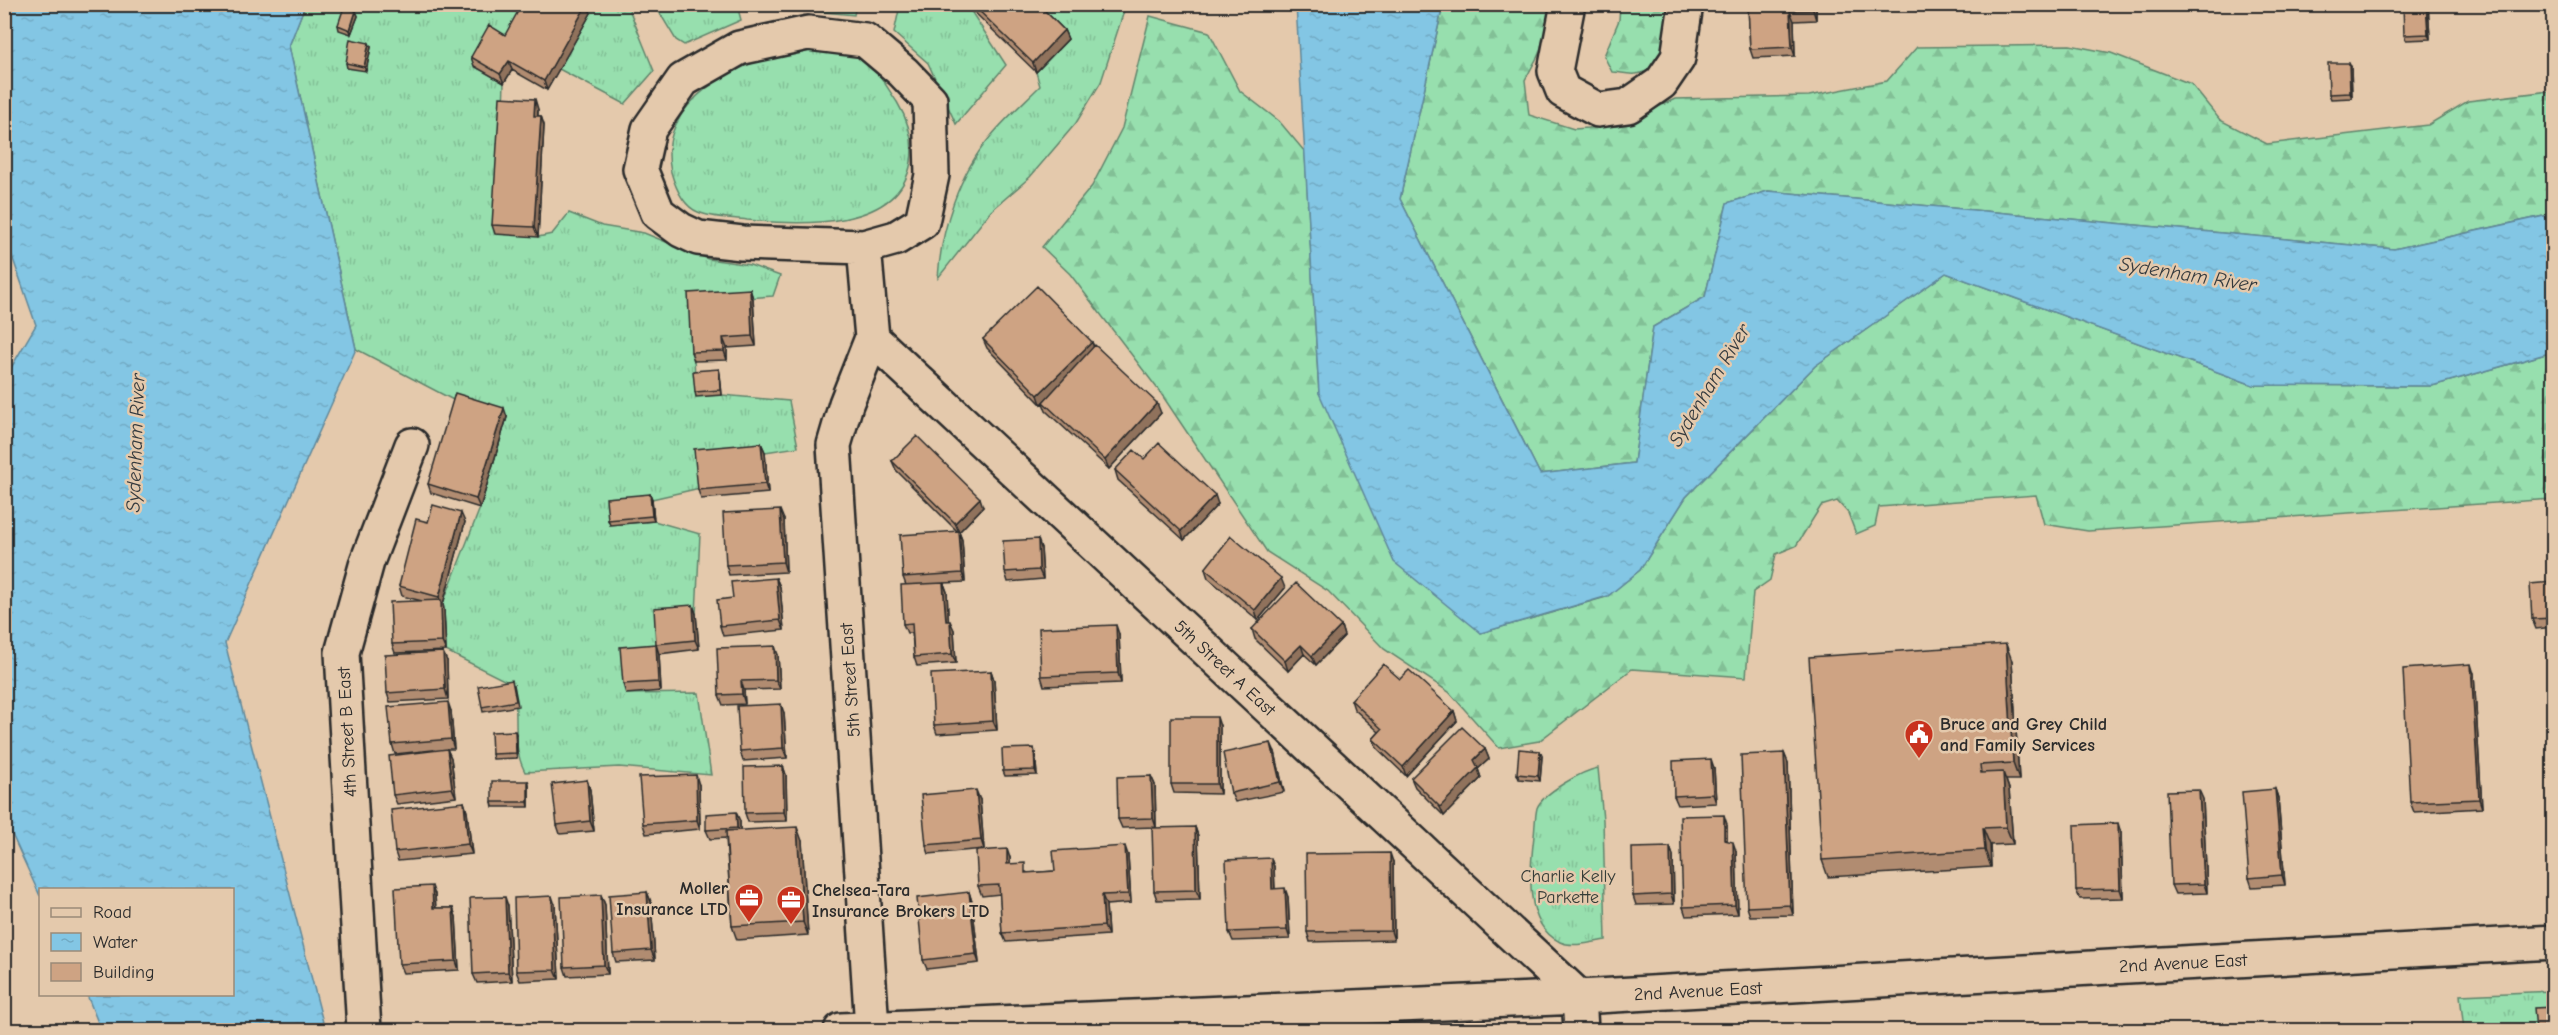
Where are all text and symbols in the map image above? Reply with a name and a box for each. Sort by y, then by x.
water label: Sydenham River [2118,252,2259,297]
water label: Sydenham River [1664,319,1756,451]
water label: Sydenham River [122,372,149,513]
street label: 5th Street A East [1170,616,1280,721]
street label: 5th Street East [836,621,865,738]
street label: 4th Street B East [334,665,361,798]
place label: Bruce and Grey Child and Family Services [1940,714,2107,756]
public building icon: Bruce and Grey Child and Family Services [1903,718,1935,760]
park label: Charlie Kelly Parkette [1520,866,1617,908]
place label: Moller Insurance LTD [616,878,729,920]
place label: Chelsea-Tara Insurance Brokers LTD [812,880,990,922]
office icon: Moller Insurance LTD [733,882,765,924]
office icon: Chelsea-Tara Insurance Brokers LTD [775,884,807,926]
legend [39,888,234,996]
text: Road [93,902,132,923]
text: Water [93,932,138,953]
street label: 2nd Avenue East [2118,950,2249,977]
text: Building [93,962,155,983]
street label: 2nd Avenue East [1633,978,1764,1005]

